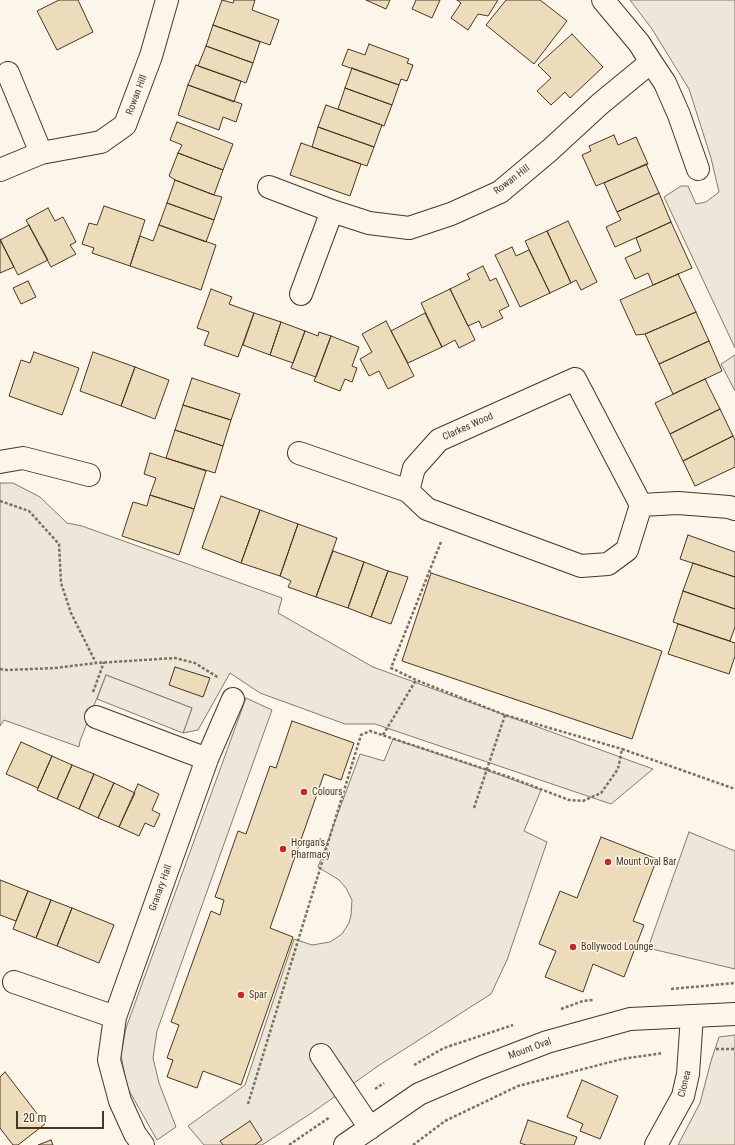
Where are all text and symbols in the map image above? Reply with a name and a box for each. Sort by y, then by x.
street label: Rowan Hill [124,73,150,117]
street label: Rowan Hill [492,163,532,197]
street label: Clarkes Wood [441,410,495,444]
place label: Colours [312,786,342,798]
marker: Colours [299,787,309,797]
place label: Horgan's Pharmacy [291,837,330,860]
marker: Horgan's Pharmacy [278,844,288,854]
place label: Mount Oval Bar [616,856,676,868]
marker: Mount Oval Bar [603,857,613,867]
street label: Granary Hall [147,863,175,913]
place label: Bollywood Lounge [581,941,653,953]
marker: Bollywood Lounge [568,942,578,952]
place label: Spar [249,989,267,1001]
marker: Spar [236,990,246,1000]
street label: Mount Oval [507,1036,553,1062]
street label: Clonea [676,1069,694,1099]
scale bar [18,1103,106,1129]
text: 20 m [23,1111,47,1125]

